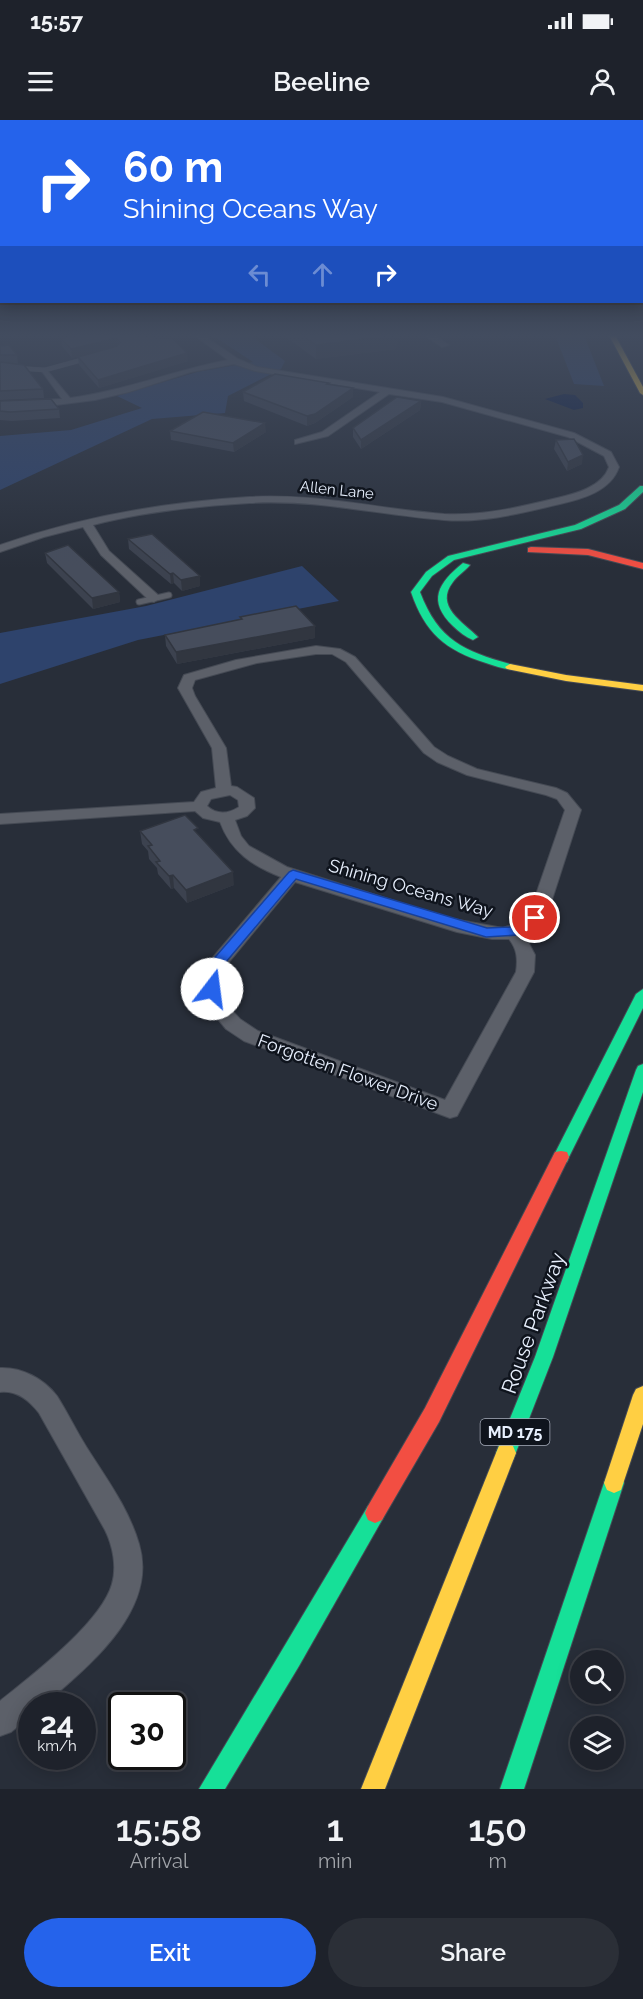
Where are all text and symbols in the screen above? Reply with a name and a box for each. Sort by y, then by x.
text: 15:57 [30,8,83,34]
icon: menu [24,65,57,98]
icon: person [586,65,619,98]
text: Beeline [273,66,370,97]
text: 60 m [123,143,223,192]
icon: right [24,144,102,222]
text: Shining Oceans Way [123,193,378,224]
icon: left [243,258,276,291]
icon: ahead [306,258,339,291]
icon: right [369,258,402,291]
street label: Allen Lane [299,477,375,503]
street label: Shining Oceans Way [326,854,496,922]
pin [509,892,560,943]
icon: arrive [518,901,551,934]
position arrow [180,957,244,1021]
street label: Forgotten Flower Drive [255,1030,441,1115]
street label: Rouse Parkway [496,1249,570,1397]
road number: MD 175 [480,1419,550,1445]
map controls [570,1650,624,1770]
button: search [570,1650,624,1704]
speed limit sign: 30 [108,1692,186,1770]
text: 24 [40,1706,74,1741]
button: layers [570,1716,624,1770]
text: km/h [37,1737,77,1755]
text: 15:58 [116,1807,202,1849]
text: 1 [327,1807,344,1849]
text: 150 [468,1807,527,1849]
text: Arrival [130,1849,188,1873]
text: min [318,1849,352,1873]
text: m [488,1849,507,1873]
button: Exit [24,1918,316,1987]
button: Share [328,1918,619,1987]

